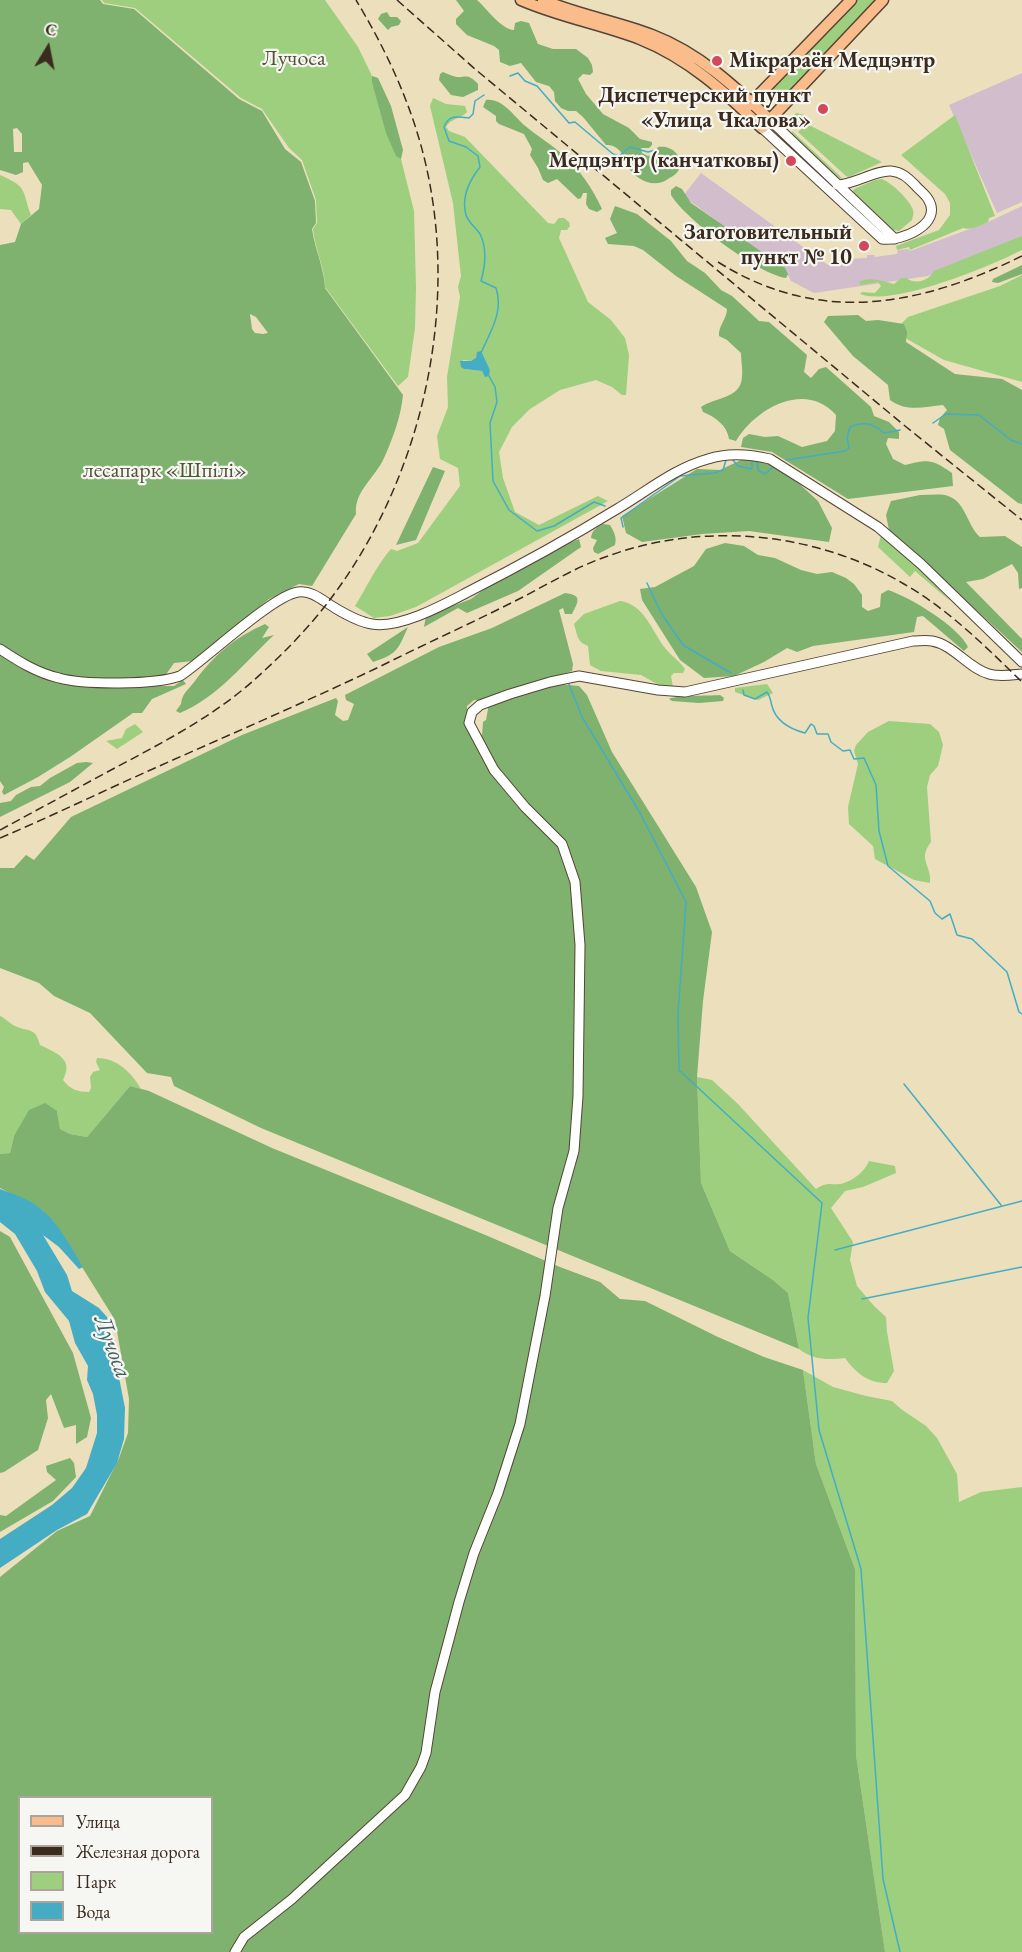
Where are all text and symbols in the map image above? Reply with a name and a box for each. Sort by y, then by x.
north arrow [18,18,78,78]
text: С [44,18,59,41]
park label: Лучоса [262,46,326,72]
place label: Мікрараён Медцэнтр [729,48,935,74]
marker: Мікрараён Медцэнтр [710,54,724,68]
place label: Диспетчерский пункт «Улица Чкалова» [598,83,811,134]
marker: Диспетчерский пункт «Улица Чкалова» [816,102,830,116]
place label: Медцэнтр (канчатковы) [548,148,779,174]
marker: Медцэнтр (канчатковы) [784,154,798,168]
place label: Заготовительный пункт № 10 [684,220,852,272]
marker: Заготовительный пункт № 10 [857,239,871,253]
park label: лесапарк «Шпілі» [83,458,247,484]
water label: Лучоса [87,1311,137,1383]
legend [18,1796,213,1934]
text: Улица [76,1810,120,1833]
text: Железная дорога [76,1840,200,1863]
text: Парк [76,1870,116,1893]
text: Вода [76,1900,110,1923]

